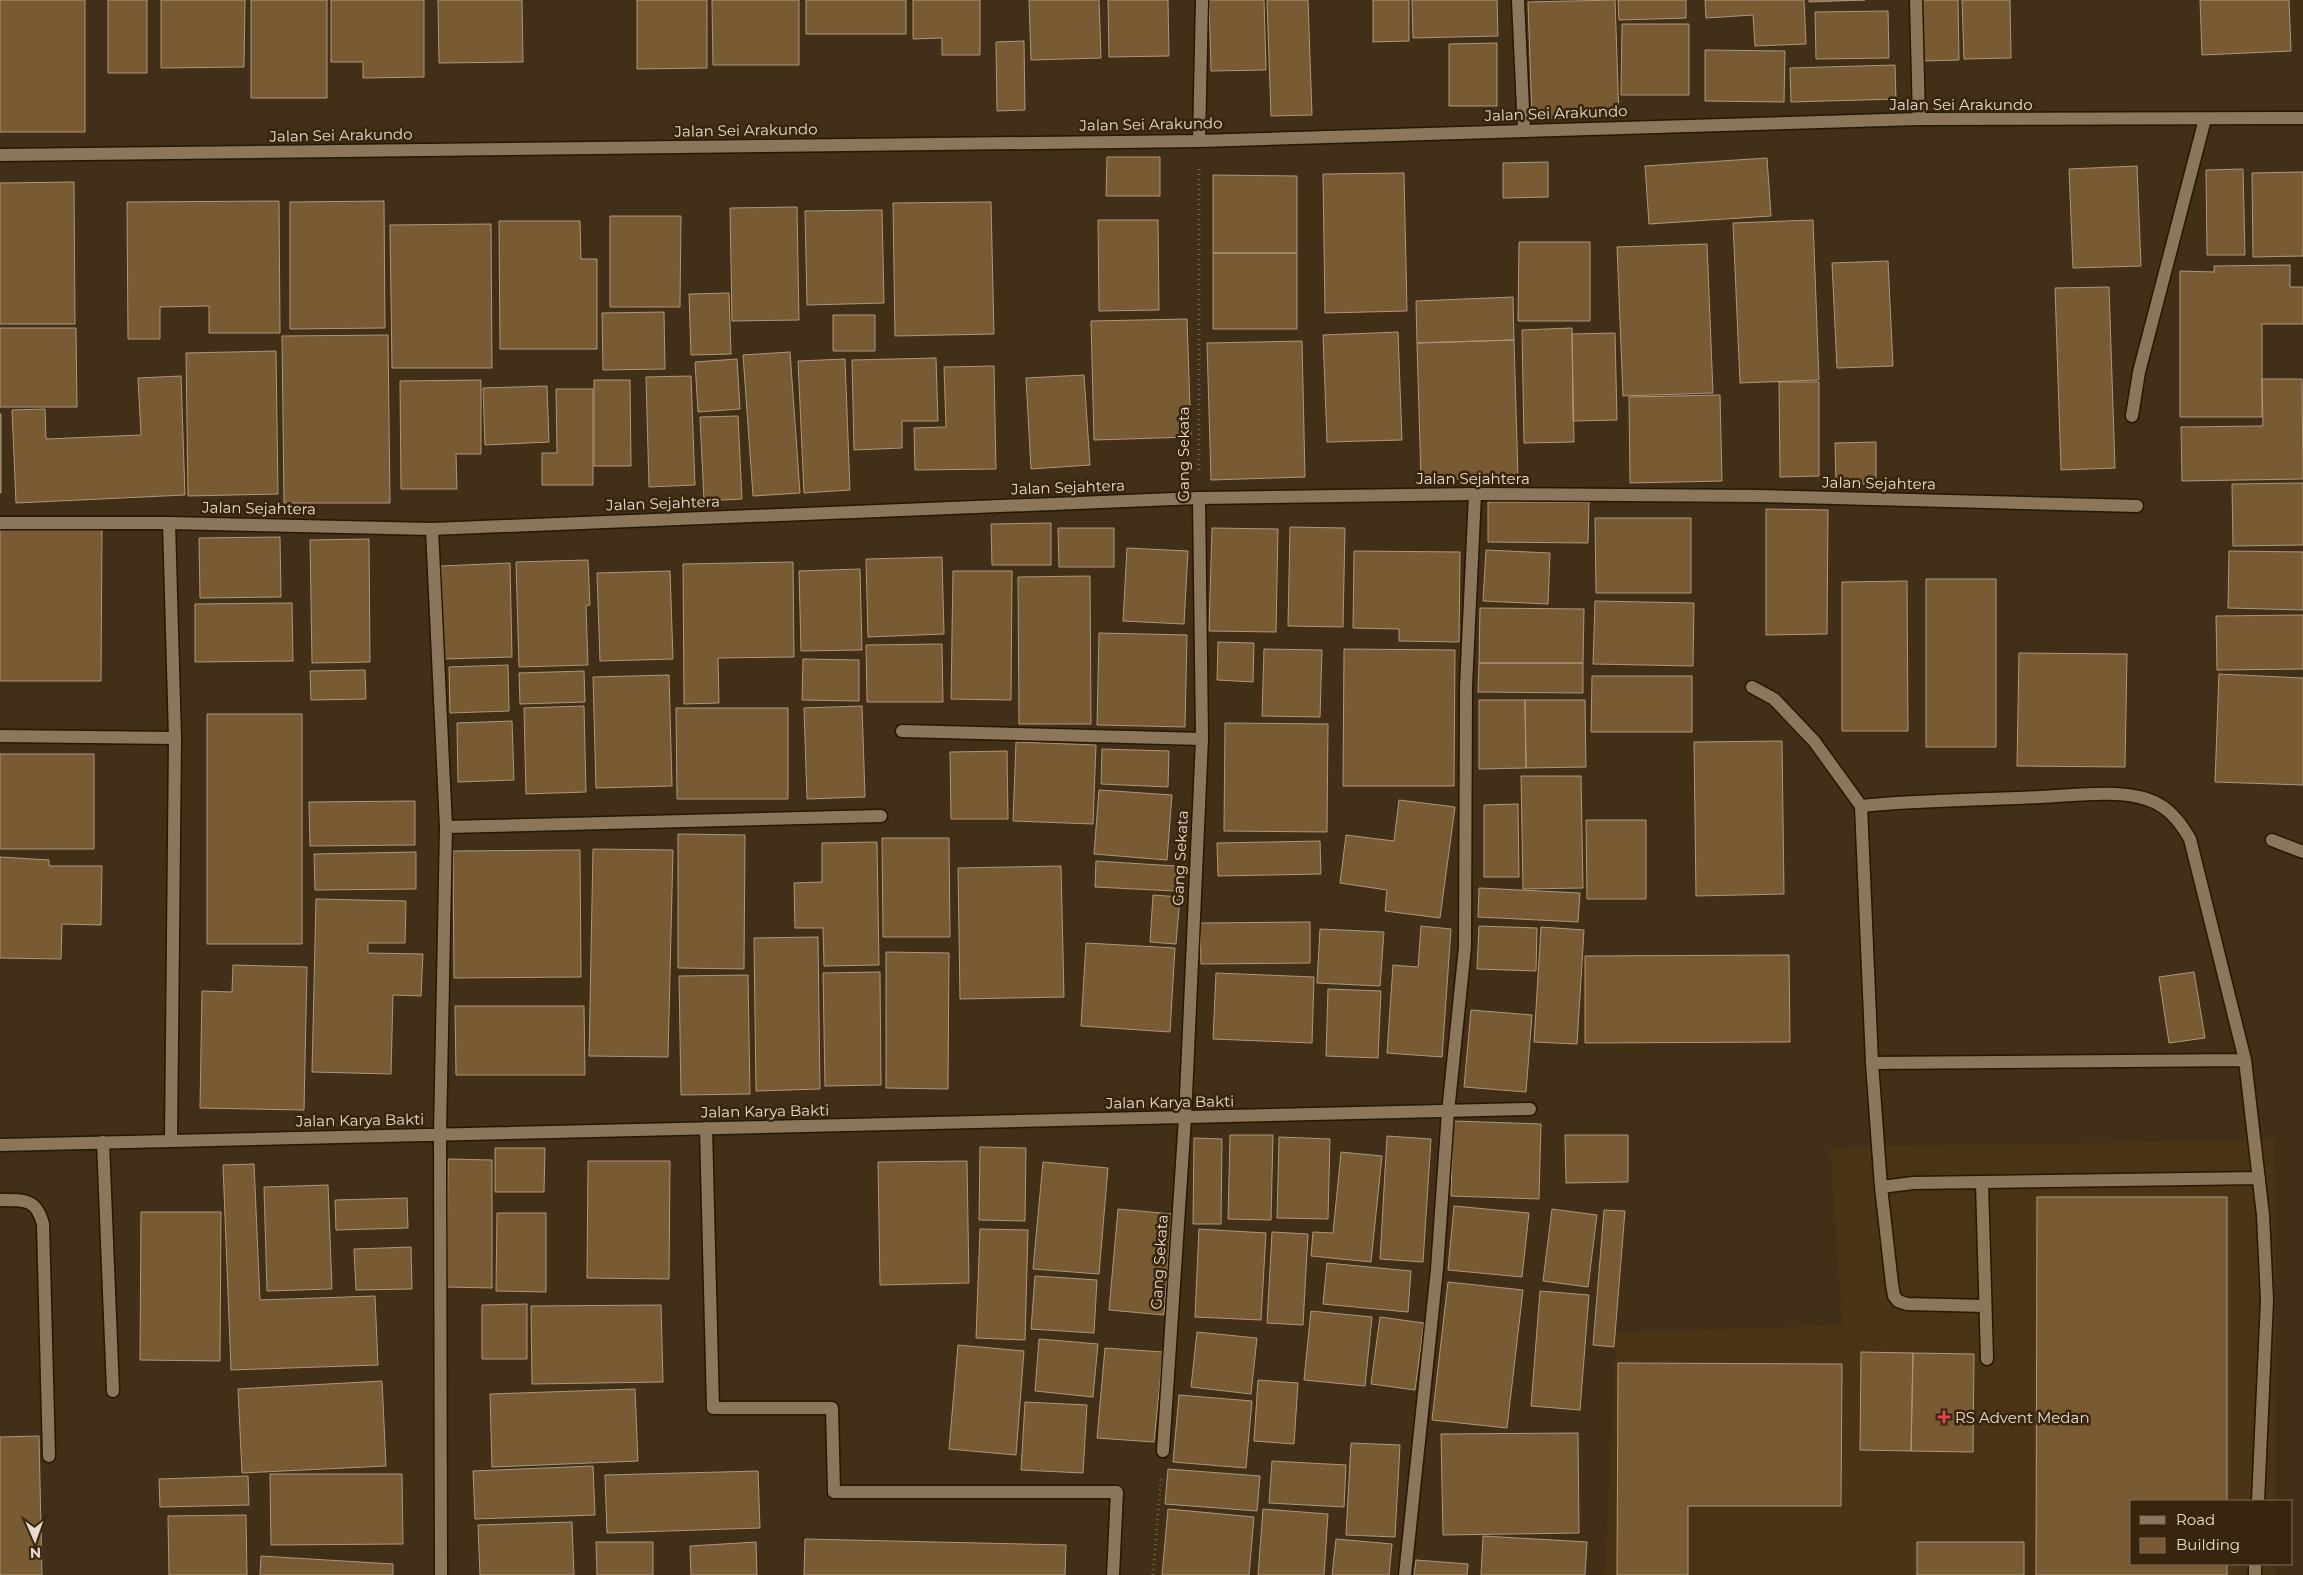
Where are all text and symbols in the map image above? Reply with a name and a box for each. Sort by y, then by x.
street label: Jalan Sei Arakundo [1888,95,2033,114]
street label: Jalan Sei Arakundo [1483,101,1628,125]
street label: Jalan Sei Arakundo [1078,113,1223,135]
street label: Jalan Sei Arakundo [673,119,818,141]
street label: Jalan Sei Arakundo [268,124,413,146]
street label: Gang Sekata [1174,406,1193,502]
street label: Jalan Sejahtera [1415,469,1530,488]
street label: Jalan Sejahtera [1821,472,1936,493]
street label: Jalan Sejahtera [1010,476,1125,499]
street label: Jalan Sejahtera [605,492,720,515]
street label: Jalan Sejahtera [201,497,316,518]
street label: Gang Sekata [1168,810,1192,906]
street label: Jalan Karya Bakti [1105,1091,1234,1113]
street label: Jalan Karya Bakti [700,1100,829,1122]
street label: Jalan Karya Bakti [295,1109,424,1131]
street label: Gang Sekata [1146,1214,1172,1310]
place label: RS Advent Medan [1955,1408,2090,1427]
marker: RS Advent Medan [1937,1410,1951,1424]
legend [2130,1500,2293,1565]
text: Road [2176,1510,2215,1529]
north arrow [10,1515,60,1565]
text: Building [2176,1535,2240,1554]
text: N [29,1544,41,1562]

